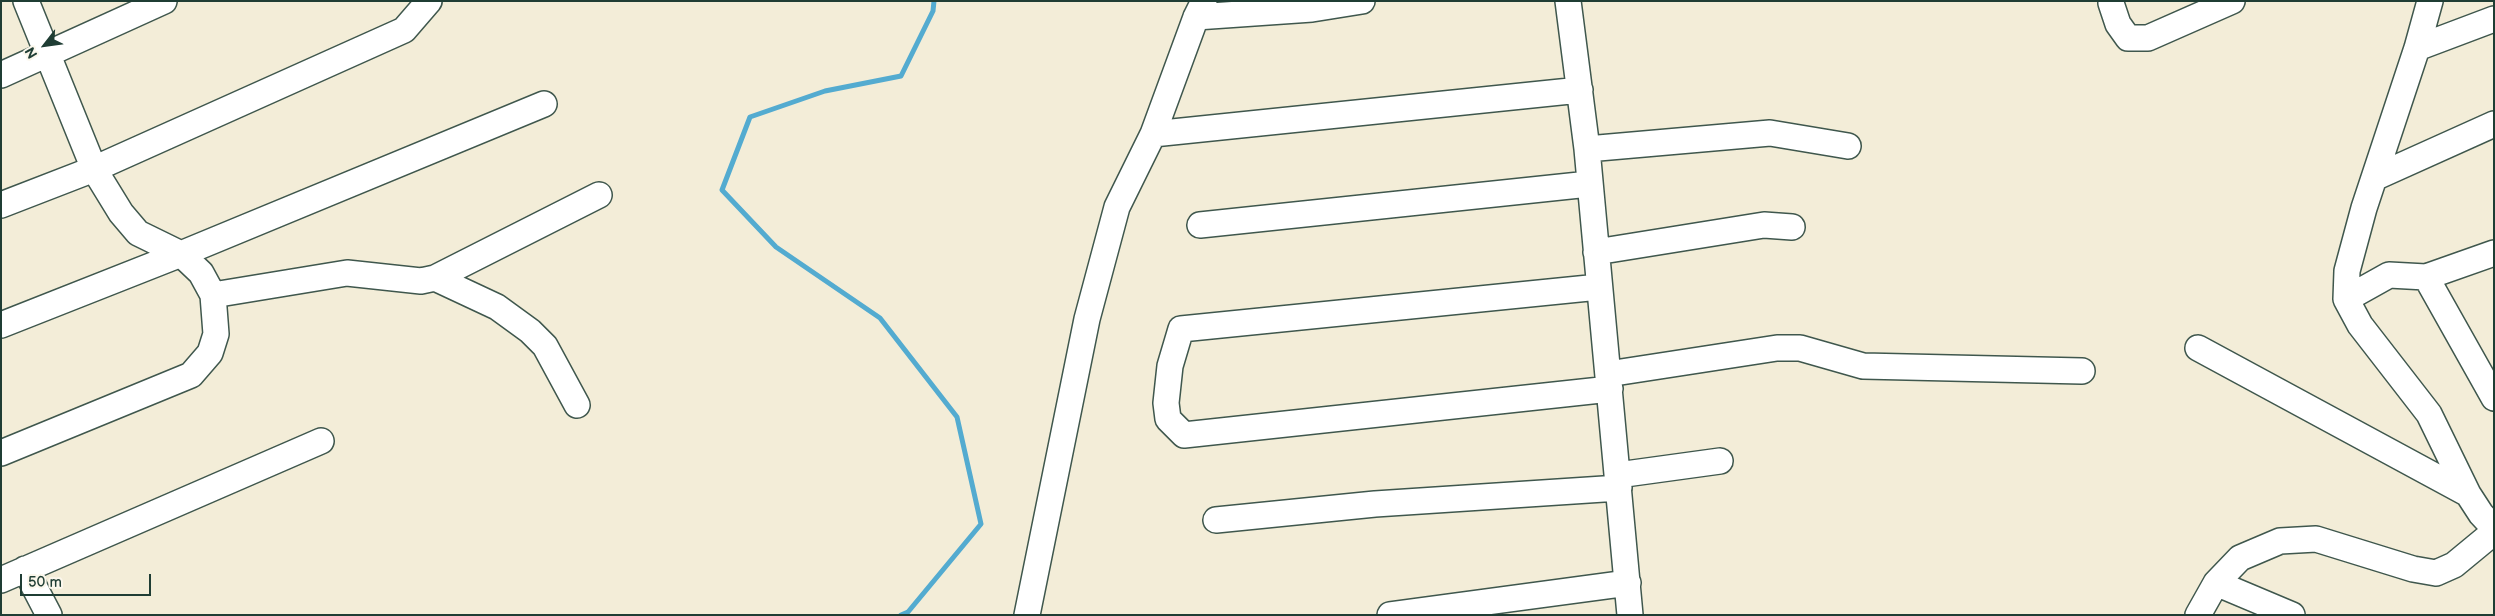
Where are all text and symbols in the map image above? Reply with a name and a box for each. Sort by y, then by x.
north arrow [20,20,70,70]
text: N [22,44,42,62]
scale bar [22,564,154,596]
text: 50 m [28,573,62,592]

